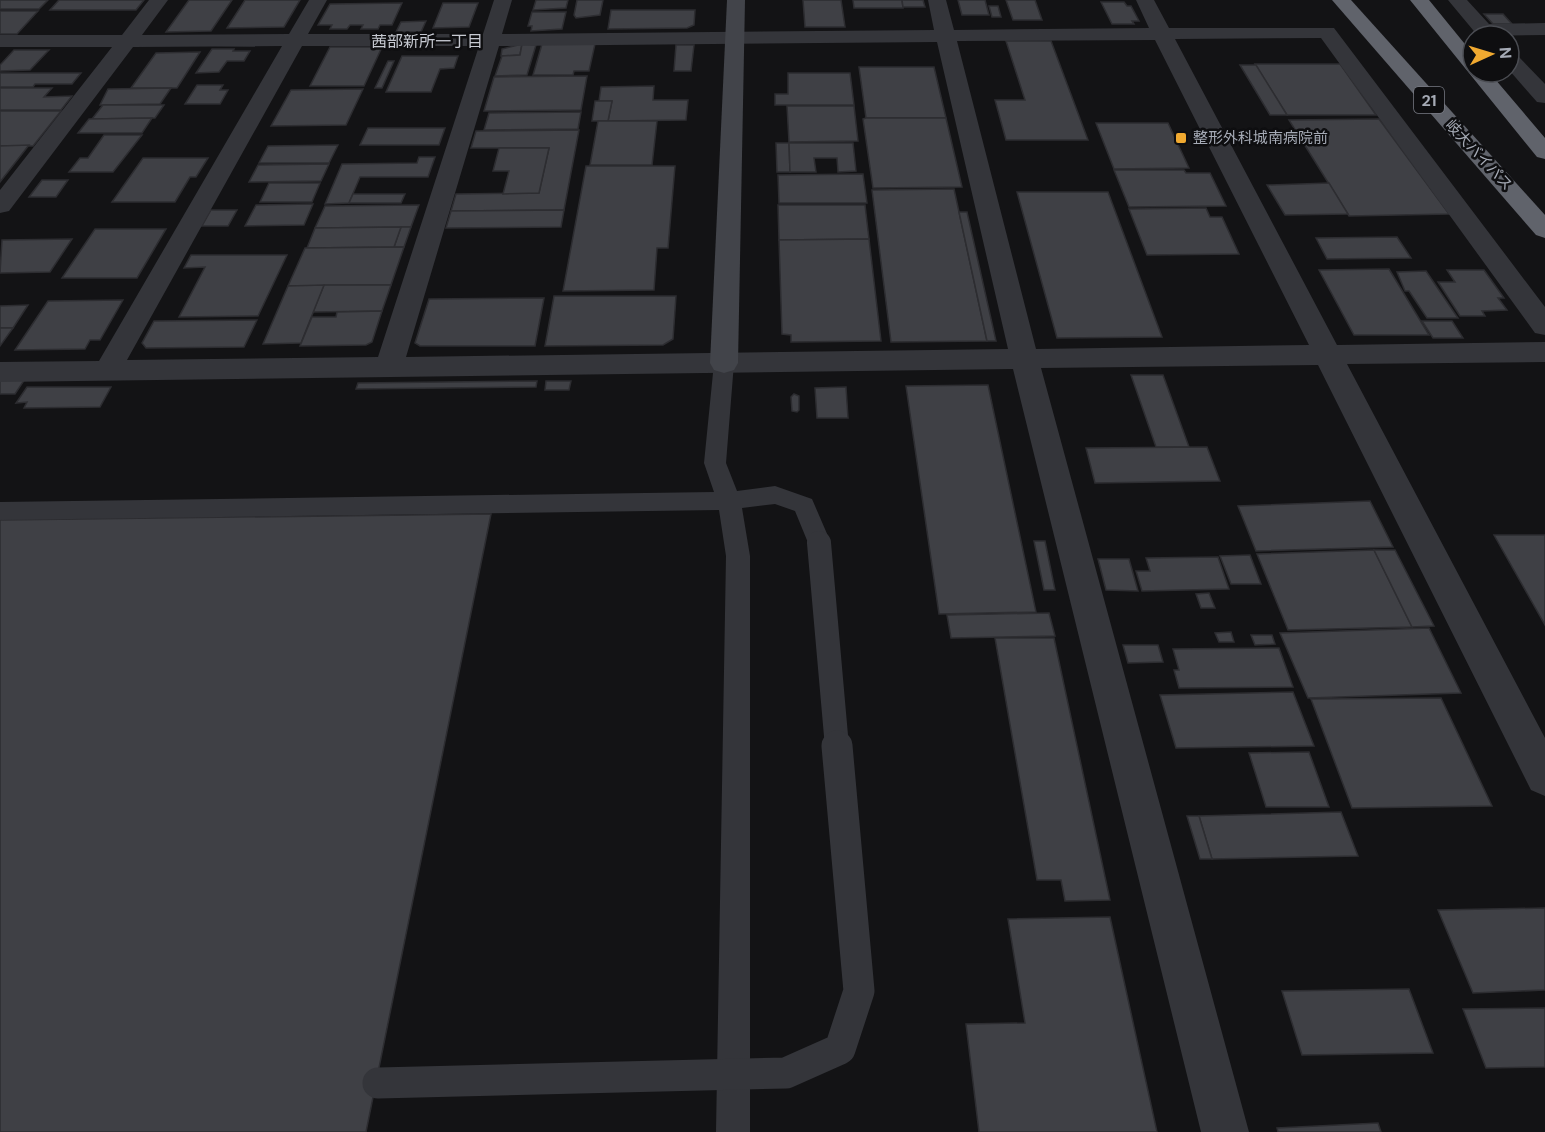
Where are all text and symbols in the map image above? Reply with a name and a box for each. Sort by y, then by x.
north arrow [1461,24,1521,84]
district label: 茜部新所一丁目 [371,31,483,52]
text: N [1495,46,1516,60]
road number: 21 [1414,87,1444,113]
street label: 岐大バイパス [1441,115,1517,195]
place label: 整形外科城南病院前 [1193,128,1328,148]
marker: 整形外科城南病院前 [1174,131,1188,145]

